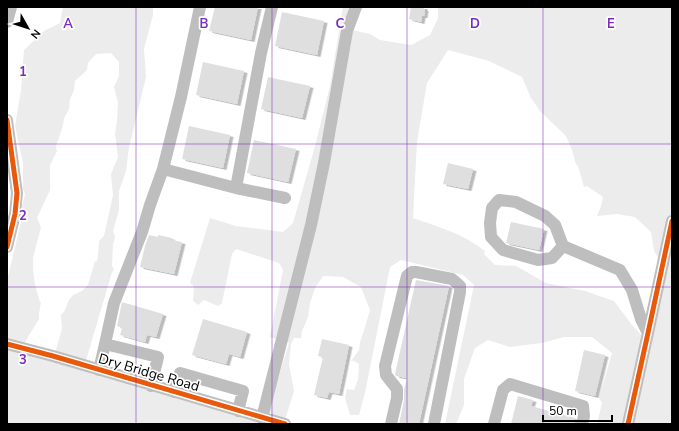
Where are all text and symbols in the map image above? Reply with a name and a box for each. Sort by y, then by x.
north arrow [8,8,48,48]
text: A [63,15,73,33]
text: B [200,15,209,33]
text: C [336,15,345,33]
text: D [470,15,480,33]
text: E [607,15,615,33]
text: N [27,26,44,42]
text: 1 [19,63,27,81]
text: 2 [19,207,27,225]
street label: Dry Bridge Road [96,349,202,396]
text: 3 [19,351,27,369]
scale bar [543,397,612,423]
text: 50 m [549,403,577,419]

